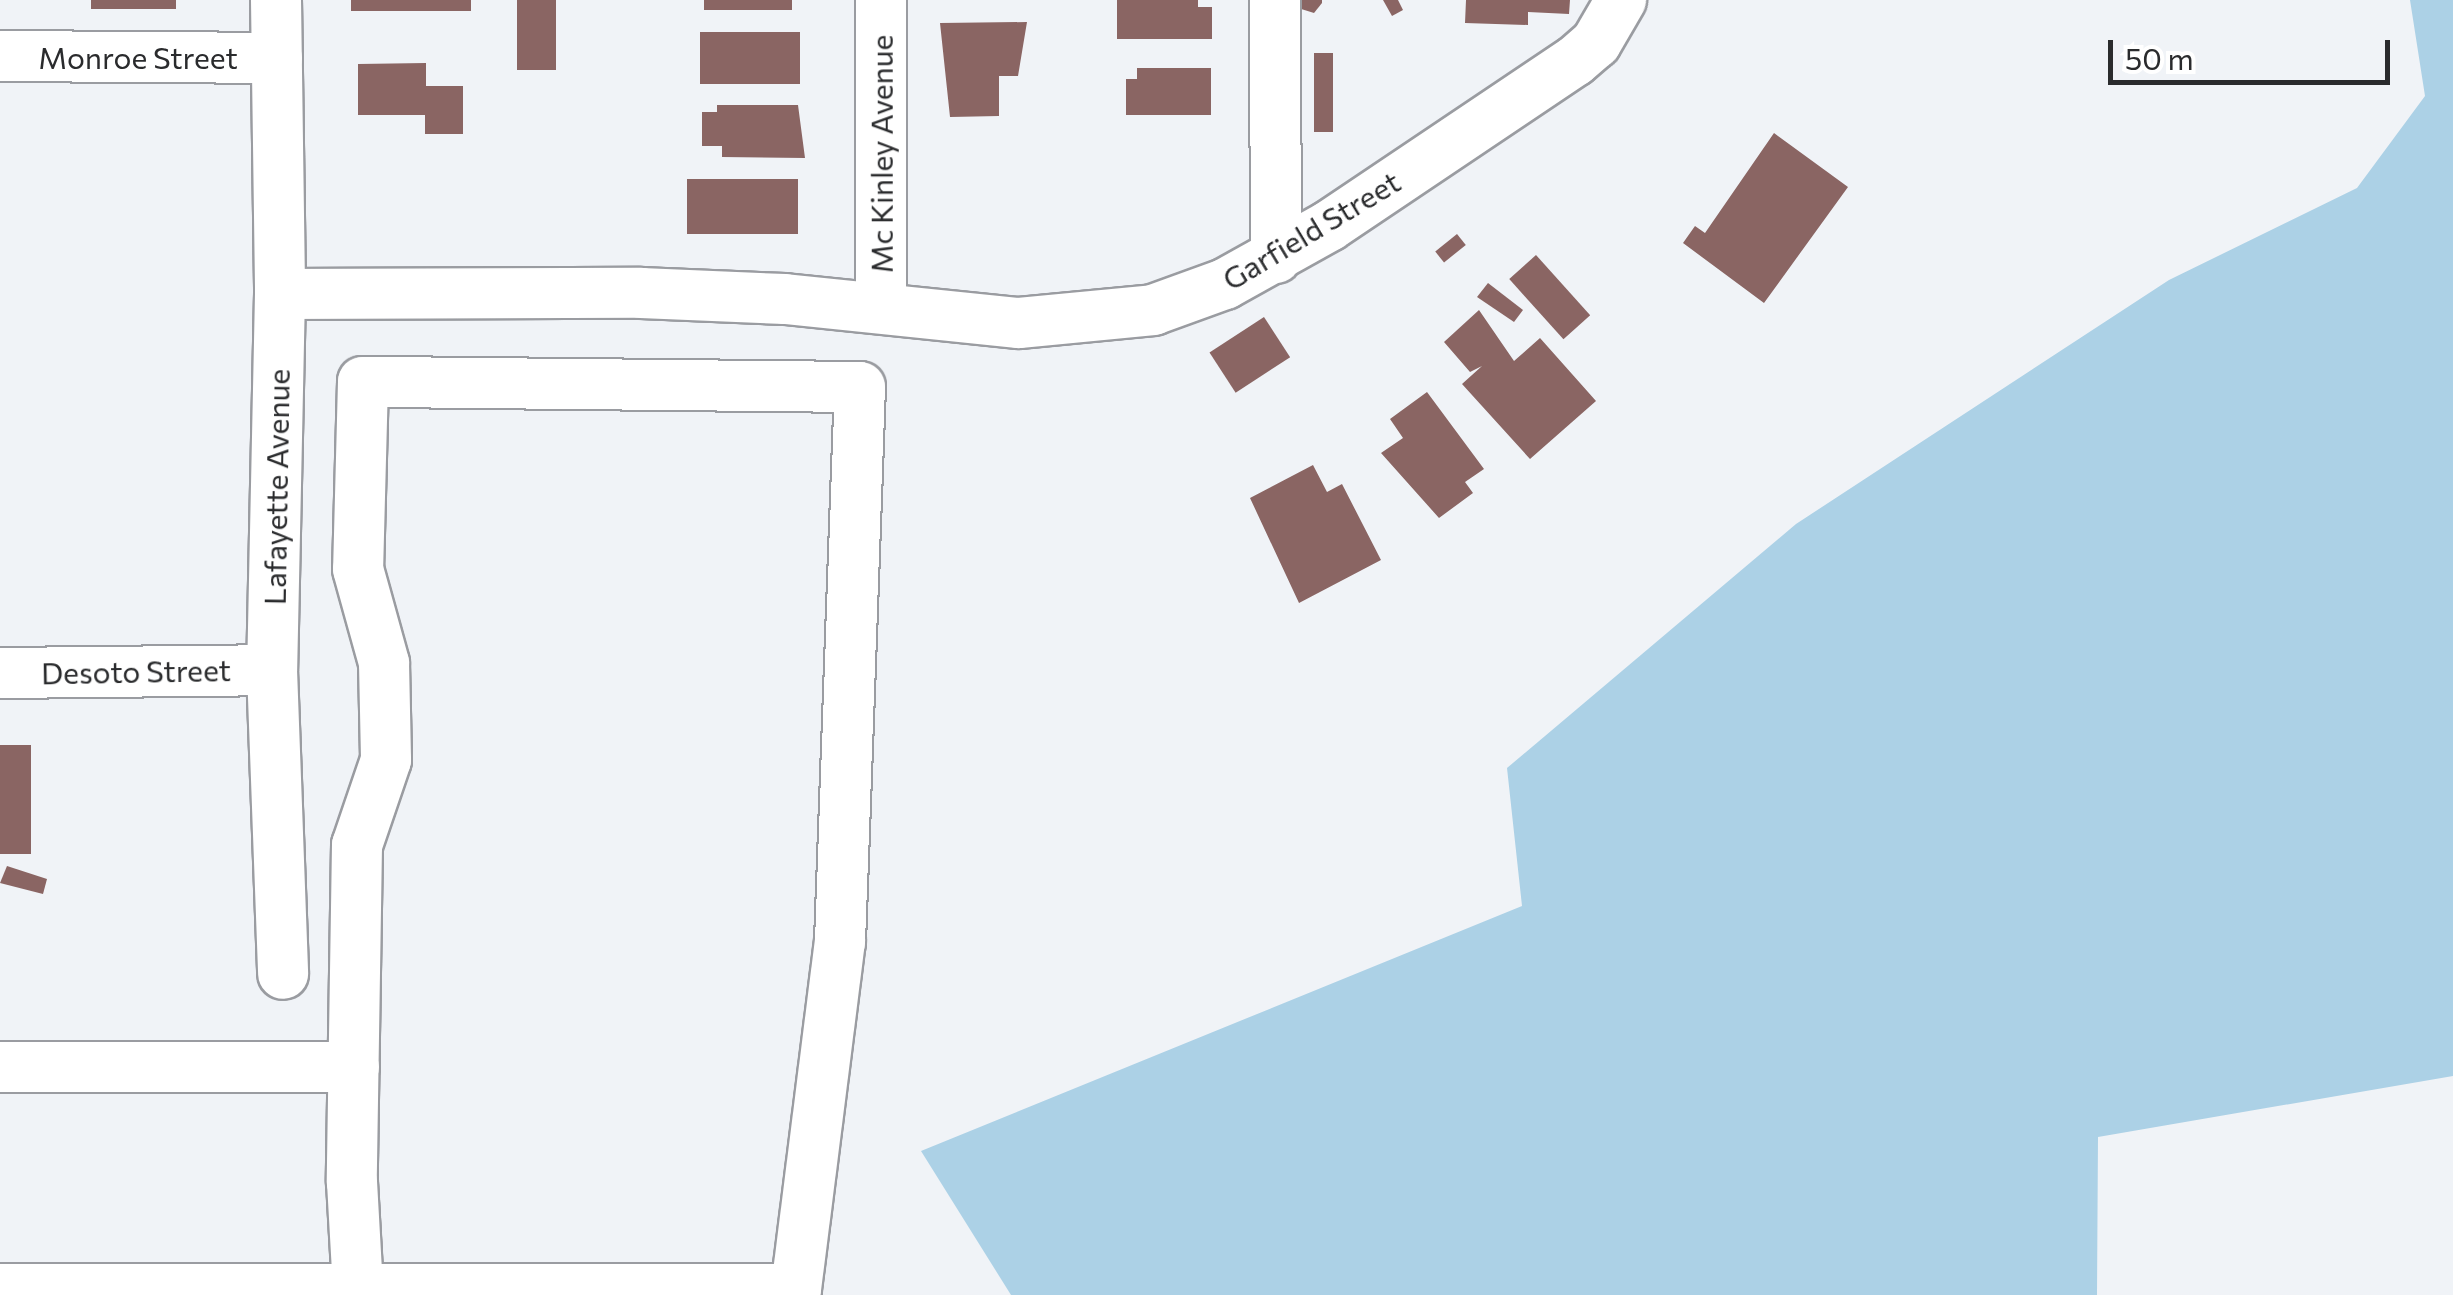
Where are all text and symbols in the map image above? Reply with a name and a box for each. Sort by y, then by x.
scale bar [2113,20,2396,82]
street label: Mc Kinley Avenue [863,35,899,273]
street label: Monroe Street [38,39,238,75]
text: 50 m [2125,39,2194,76]
street label: Garfield Street [1216,163,1406,297]
street label: Lafayette Avenue [256,369,296,605]
street label: Desoto Street [41,651,231,691]

